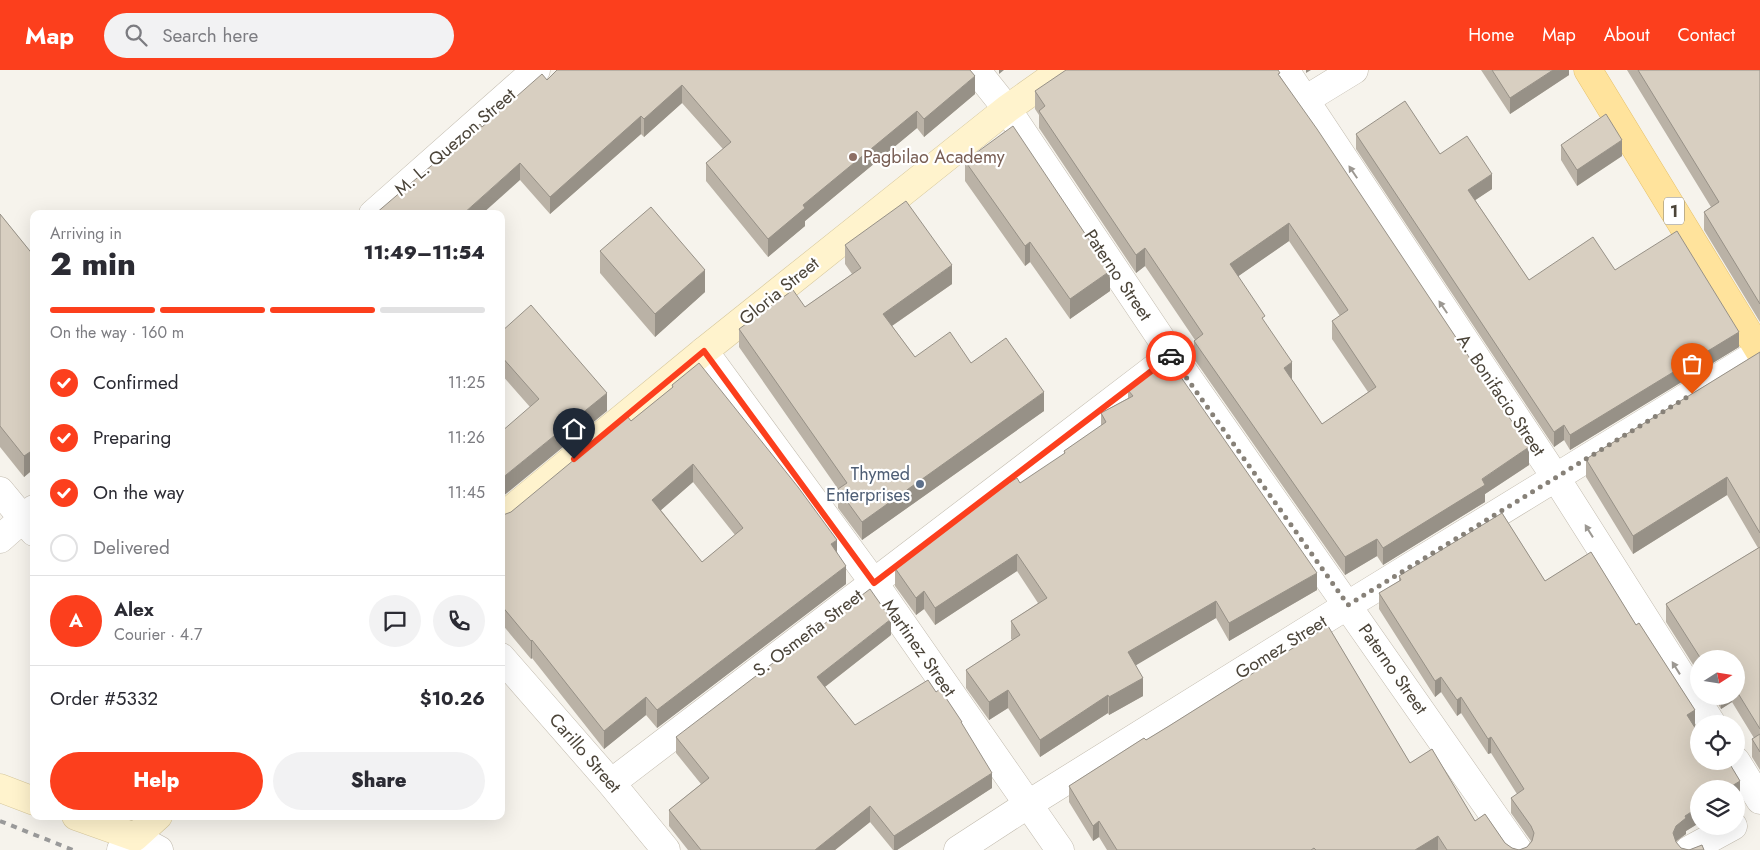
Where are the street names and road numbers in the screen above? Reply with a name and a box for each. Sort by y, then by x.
street label: M. L. Quezon Street [389,82,522,202]
road number: 1 [1664,198,1684,224]
street label: Paterno Street [1078,224,1159,327]
street label: Gloria Street [734,250,825,331]
street label: A. Bonifacio Street [1450,329,1552,462]
street label: S. Osmeña Street [748,583,869,683]
street label: Martinez Street [876,594,963,702]
street label: Gomez Street [1230,608,1332,685]
street label: Paterno Street [1352,618,1434,720]
street label: Carillo Street [543,707,627,799]

